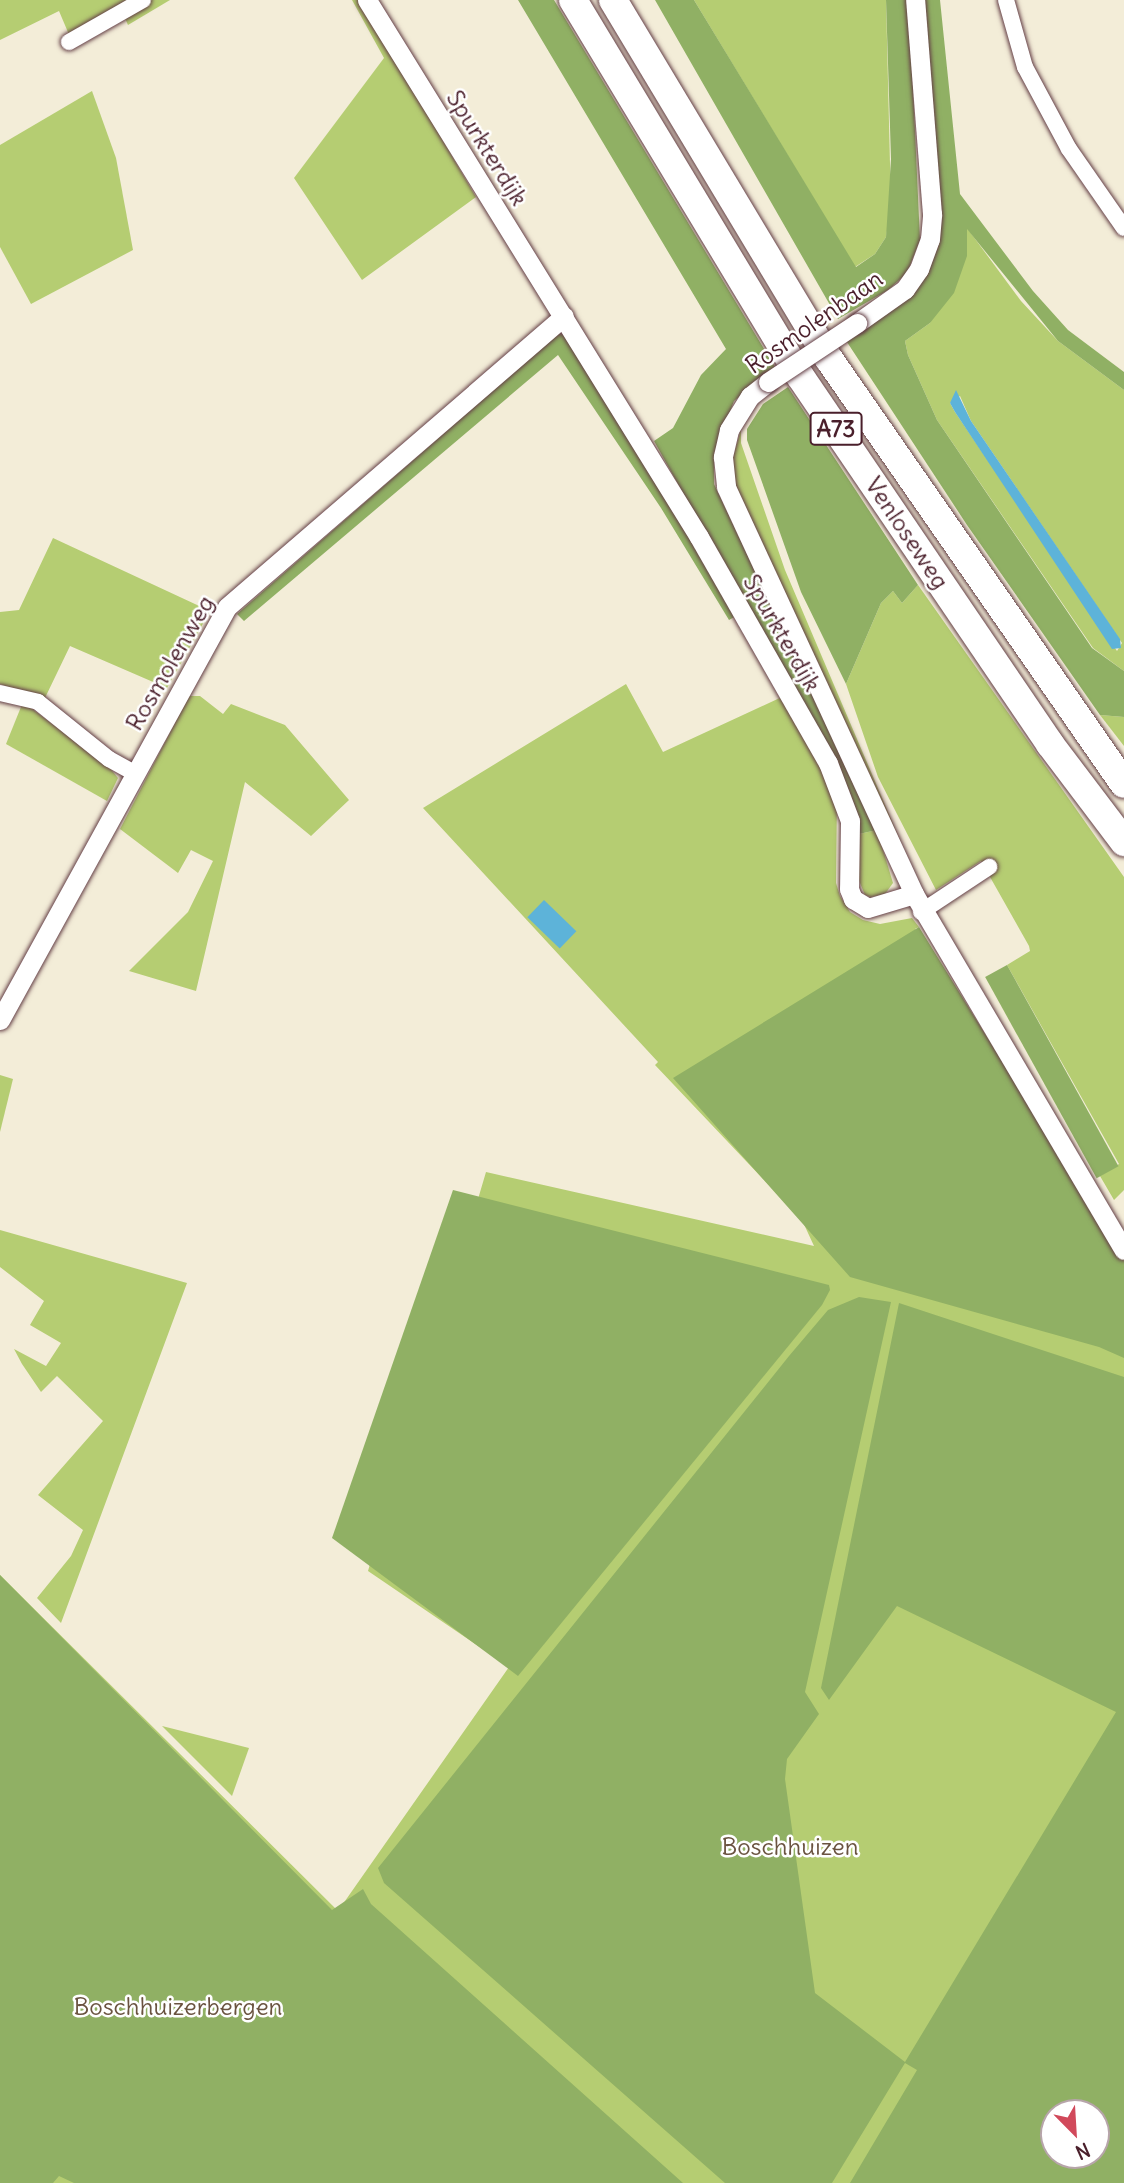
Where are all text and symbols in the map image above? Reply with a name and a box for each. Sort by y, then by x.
street label: Spurkterdijk [440,85,534,211]
street label: Rosmolenbaan [740,264,888,380]
road number: A73 [808,410,864,448]
street label: Venloseweg [859,472,955,594]
street label: Spurkterdijk [737,569,827,697]
street label: Rosmolenweg [120,590,220,736]
park label: Boschhuizen [721,1833,859,1861]
park label: Boschhuizerbergen [73,1993,283,2021]
north arrow [1040,2099,1110,2169]
text: N [1072,2138,1094,2165]

